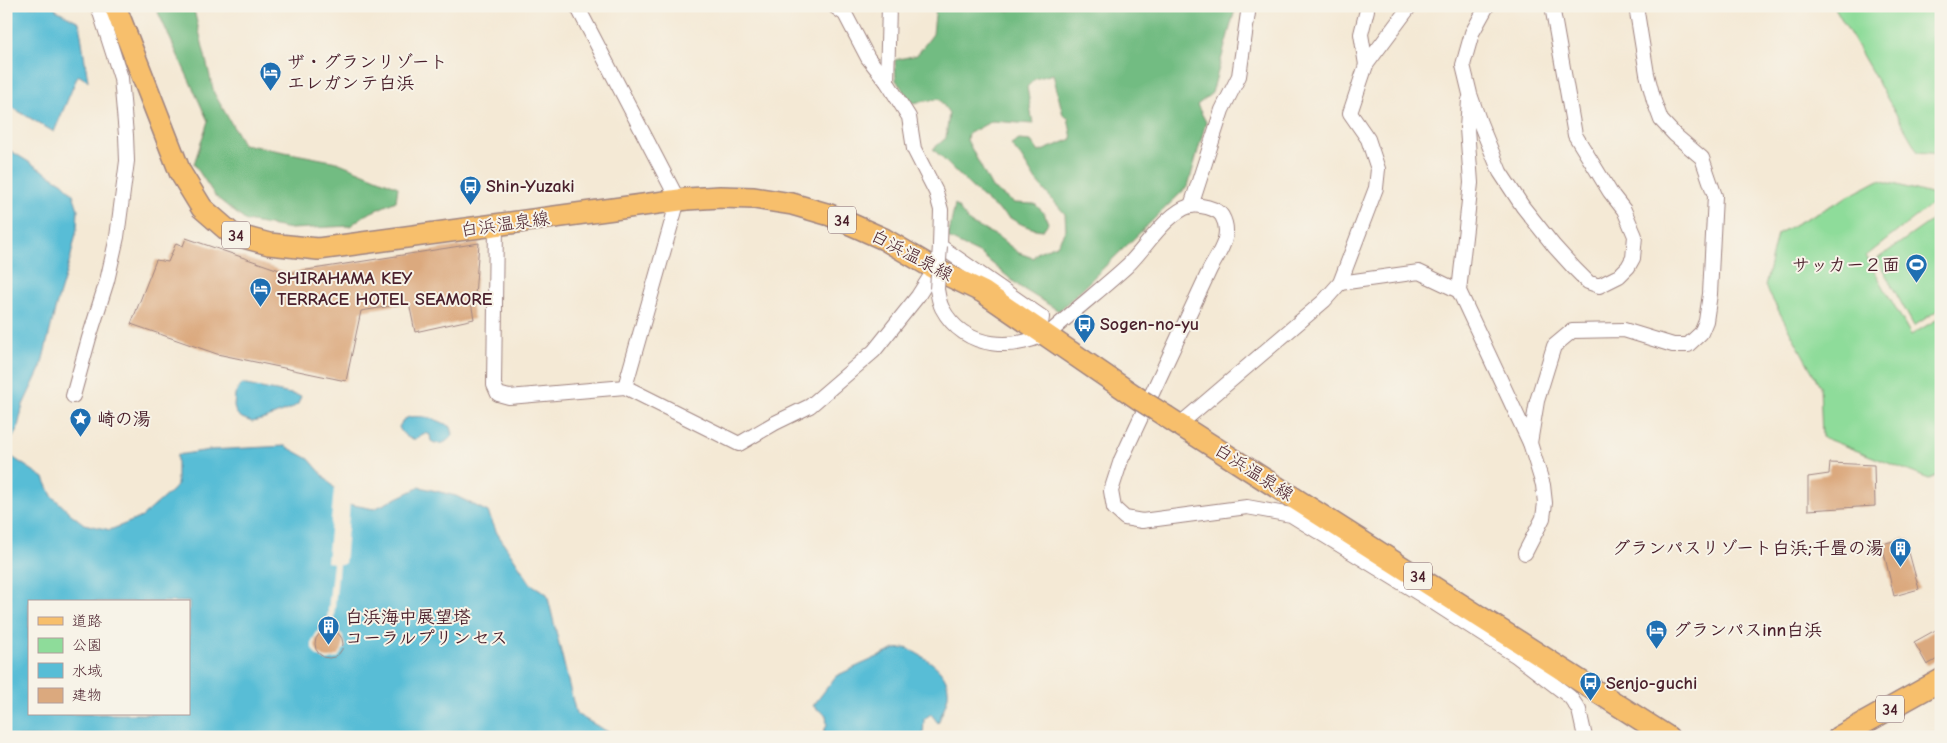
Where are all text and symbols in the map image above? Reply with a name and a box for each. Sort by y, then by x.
place label: ザ・グランリゾート エレガンテ白浜 [287,52,448,94]
hotel icon: ザ・グランリゾート エレガンテ白浜 [259,60,283,91]
bus stop icon: Shin-Yuzaki [458,174,482,205]
place label: Shin-Yuzaki [486,176,575,197]
road number: 34 [828,206,856,234]
street label: 白浜温泉線 [459,208,551,241]
road number: 34 [222,222,250,248]
street label: 白浜温泉線 [867,225,956,286]
sports icon: サッカー２面 [1904,253,1928,284]
place label: サッカー２面 [1792,255,1900,276]
place label: SHIRAHAMA KEY TERRACE HOTEL SEAMORE [277,268,493,310]
hotel icon: SHIRAHAMA KEY TERRACE HOTEL SEAMORE [249,276,273,307]
bus stop icon: Sogen-no-yu [1072,312,1096,343]
place label: Sogen-no-yu [1100,314,1199,335]
place icon: 崎の湯 [69,407,93,438]
place label: 崎の湯 [97,409,151,430]
street label: 白浜温泉線 [1210,439,1297,506]
building icon: グランパスリゾート白浜;千畳の湯 [1888,536,1912,567]
place label: グランパスリゾート白浜;千畳の湯 [1612,538,1884,559]
road number: 34 [1404,562,1432,590]
legend [28,600,190,716]
place label: 白浜海中展望塔 コーラルプリンセス [345,607,508,649]
text: 道路 [72,612,102,630]
building icon: 白浜海中展望塔 コーラルプリンセス [317,615,341,646]
hotel icon: グランパスinn白浜 [1645,618,1669,649]
place label: グランパスinn白浜 [1673,620,1822,641]
text: 公園 [72,636,102,654]
text: 水域 [72,662,102,680]
bus stop icon: Senjo-guchi [1578,671,1602,702]
place label: Senjo-guchi [1606,673,1697,694]
text: 建物 [72,686,102,704]
road number: 34 [1876,696,1904,722]

